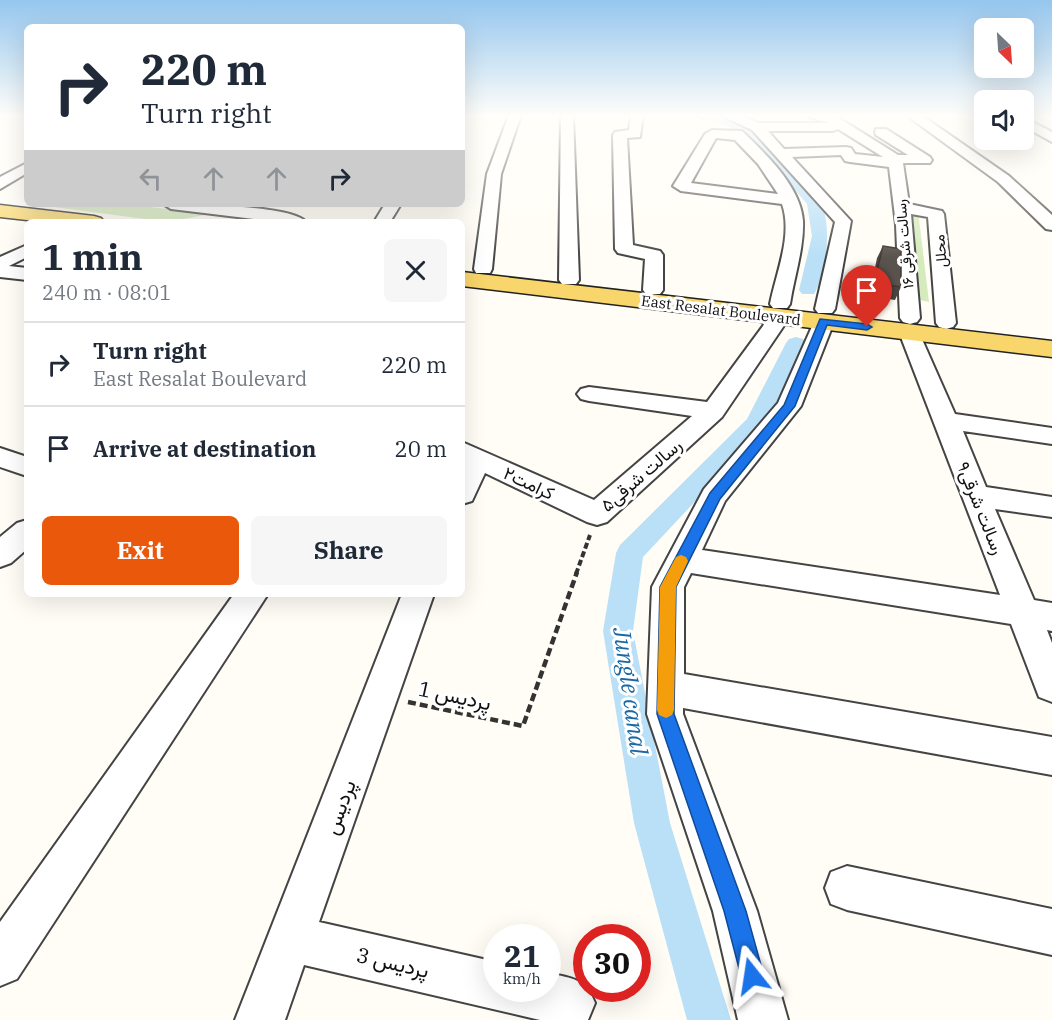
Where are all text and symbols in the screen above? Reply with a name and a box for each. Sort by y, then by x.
north arrow [974,18,1034,78]
map controls [974,18,1034,150]
text: 220 m [141,42,267,97]
icon: right [42,48,120,126]
button: sound [974,90,1034,150]
text: Turn right [141,95,272,130]
icon: left [134,162,167,195]
icon: ahead [197,162,230,195]
icon: ahead [260,162,293,195]
icon: right [323,162,356,195]
street label: رسالت شرقی ۱۶ [891,198,918,290]
text: 1 min [42,233,143,280]
street label: محلل [929,234,951,268]
button: close [384,239,447,302]
pin [841,265,892,327]
icon: arrive [850,274,883,307]
text: 240 m · 08:01 [42,279,171,306]
street label: East Resalat Boulevard [640,291,802,329]
text: Turn right [93,336,207,365]
icon: right [42,348,75,381]
text: 220 m [381,350,447,379]
text: East Resalat Boulevard [93,365,307,392]
icon: arrive [42,432,75,465]
street label: رسالت شرقی۵ [596,433,686,517]
text: Arrive at destination [93,434,316,463]
text: 20 m [395,434,447,463]
street label: رسالت شرقی۹ [952,458,1010,558]
street label: کرامت۲ [500,461,558,505]
button: Exit [42,516,239,585]
button: Share [251,516,447,585]
water label: Jungle canal [606,624,656,758]
street label: پردیس 1 [416,674,494,717]
street label: پردیس [316,776,363,839]
speed limit sign: 30 [573,924,651,1002]
text: 21 [504,936,540,975]
street label: پردیس 3 [354,940,432,985]
position arrow [720,944,784,1008]
text: km/h [503,969,541,988]

